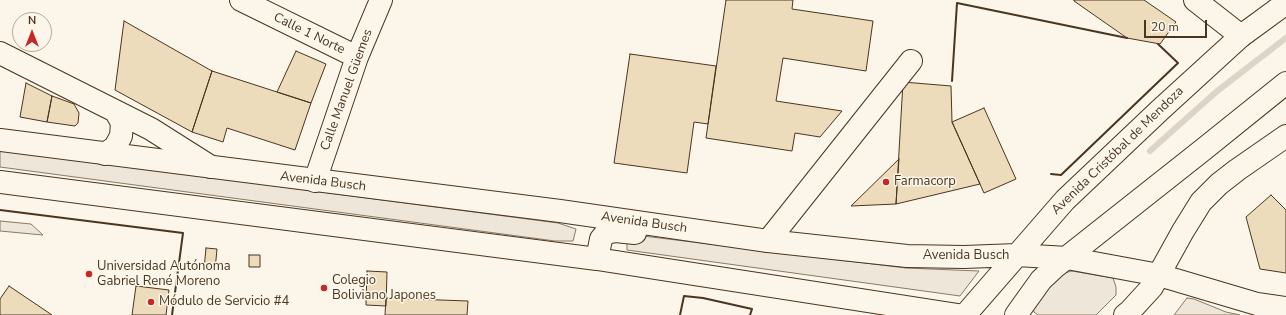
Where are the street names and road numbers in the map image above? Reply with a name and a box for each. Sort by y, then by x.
street label: Calle 1 Norte [271,10,347,58]
street label: Calle Manuel Güemes [318,27,376,153]
street label: Avenida Cristóbal de Mendoza [1049,84,1187,218]
street label: Avenida Busch [279,169,367,195]
street label: Avenida Busch [600,209,688,237]
street label: Avenida Busch [923,248,1009,264]

